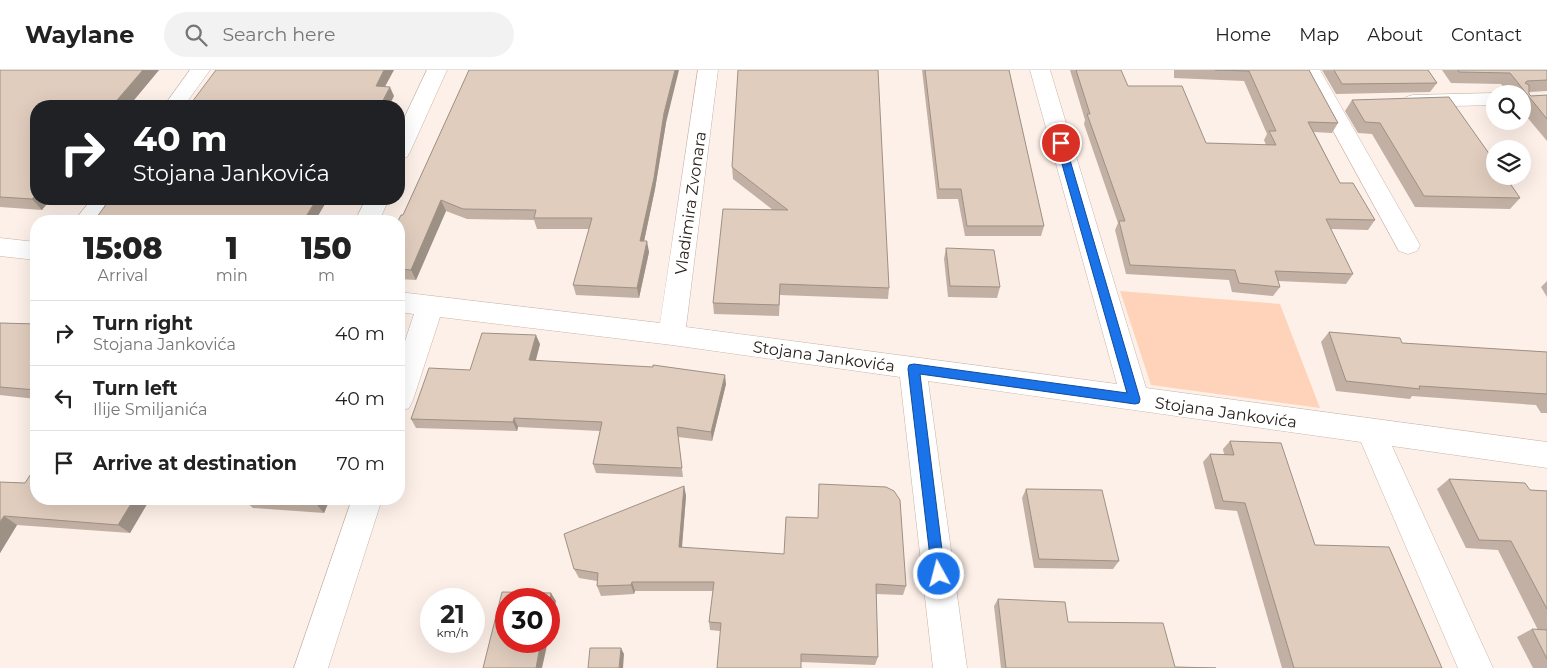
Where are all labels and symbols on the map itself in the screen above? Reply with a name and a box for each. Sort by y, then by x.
pin [1040,122,1082,164]
street label: Vladimira Zvonara [671,130,710,276]
street label: Stojana Jankovića [752,337,896,376]
street label: Stojana Jankovića [1154,393,1298,432]
position arrow [912,547,964,599]
speed limit sign: 30 [495,588,560,653]

